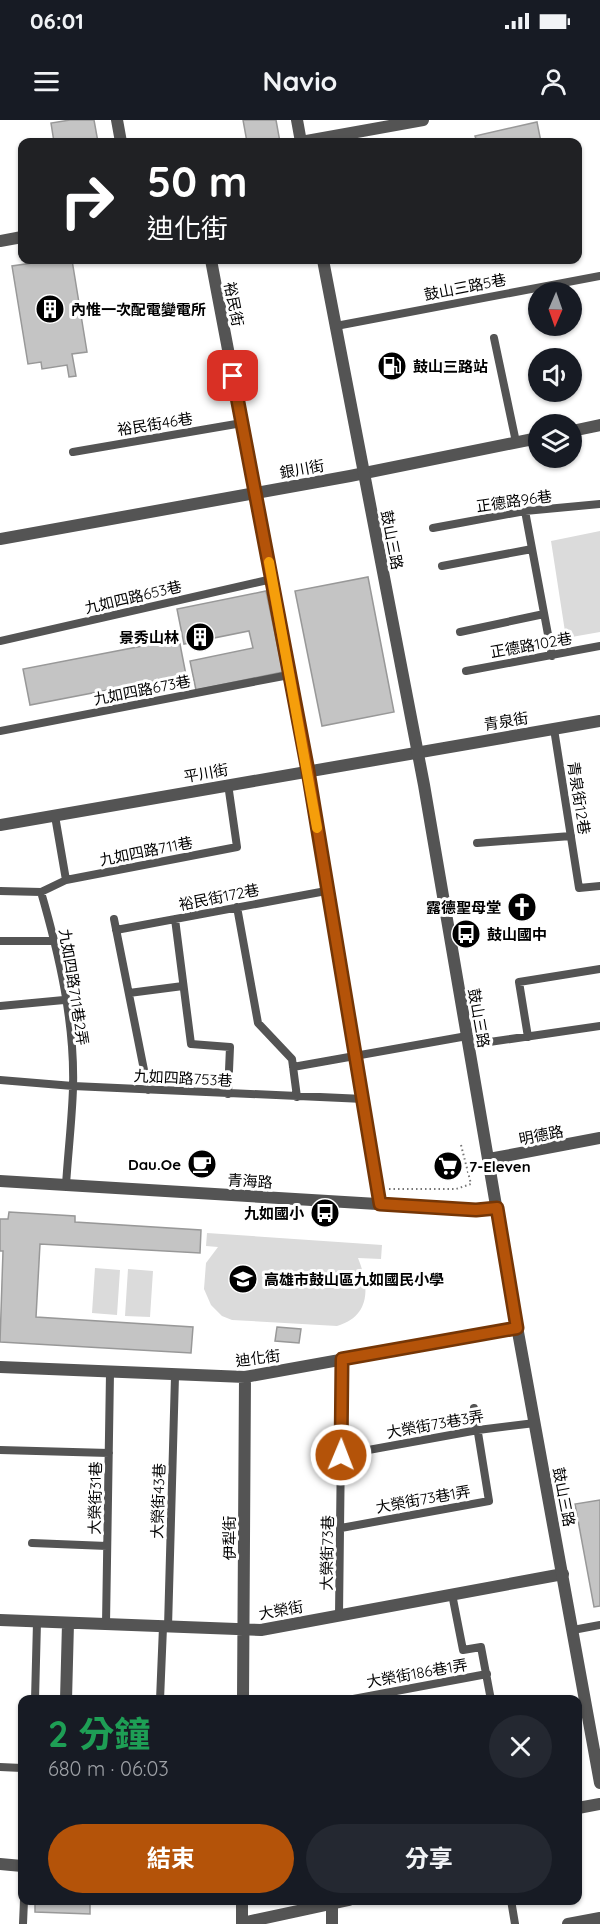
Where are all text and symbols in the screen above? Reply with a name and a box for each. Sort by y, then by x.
text: 06:01 [30,7,84,35]
text: Navio [263,64,337,98]
icon: menu [30,65,63,98]
icon: person [537,65,570,98]
text: 50 m [147,155,247,208]
icon: right [48,162,126,240]
text: 迪化街 [147,211,228,245]
street label: 鼓山三路5巷 [422,270,508,304]
street label: 裕民街 [220,280,248,328]
north arrow [528,282,582,336]
map controls [528,282,582,468]
building icon: 內惟一次配電變電所 [34,293,66,325]
place label: 內惟一次配電變電所 [71,300,206,319]
button: sound [528,348,582,402]
pin [207,350,258,401]
fuel station icon: 鼓山三路站 [376,350,408,382]
place label: 鼓山三路站 [413,357,488,376]
icon: arrive [216,359,249,392]
street label: 裕民街46巷 [116,409,194,439]
button: layers [528,414,582,468]
street label: 銀川街 [278,456,326,482]
street label: 正德路96巷 [475,486,553,516]
street label: 鼓山三路 [377,509,407,571]
street label: 九如四路653巷 [83,577,183,617]
building icon: 景秀山林 [184,621,216,653]
place label: 景秀山林 [119,628,179,647]
street label: 正德路102巷 [489,628,573,662]
street label: 九如四路673巷 [92,671,192,709]
street label: 青泉街 [482,708,530,734]
street label: 平川街 [182,760,230,786]
street label: 青泉街12巷 [564,760,594,836]
street label: 九如四路711巷 [98,833,194,869]
street label: 裕民街172巷 [177,880,261,914]
church icon: 露德聖母堂 [506,891,538,923]
place label: 露德聖母堂 [426,898,501,917]
bus stop icon: 鼓山國中 [450,918,482,950]
place label: 鼓山國中 [487,925,547,944]
street label: 九如四路711巷2弄 [55,927,93,1047]
street label: 鼓山三路 [464,987,494,1049]
street label: 九如四路753巷 [133,1066,233,1090]
street label: 明德路 [517,1121,565,1149]
cafe icon: Dau.Oe [186,1148,218,1180]
supermarket icon: 7-Eleven [432,1150,464,1182]
place label: Dau.Oe [128,1155,181,1174]
place label: 7-Eleven [469,1157,531,1176]
street label: 青海路 [227,1170,273,1192]
bus stop icon: 九如國小 [309,1197,341,1229]
place label: 九如國小 [244,1204,305,1223]
school or university icon: 高雄市鼓山區九如國民小學 [227,1263,259,1295]
place label: 高雄市鼓山區九如國民小學 [264,1270,444,1289]
street label: 迪化街 [235,1346,281,1370]
street label: 大榮街73巷3弄 [385,1406,485,1442]
position arrow [309,1423,373,1487]
street label: 大榮街31巷 [85,1461,105,1535]
street label: 大榮街43巷 [147,1463,169,1539]
street label: 鼓山三路 [549,1466,579,1528]
street label: 大榮街73巷1弄 [374,1481,472,1517]
street label: 伊犁街 [220,1515,239,1561]
street label: 大榮街73巷 [317,1515,337,1591]
street label: 大榮街 [257,1597,305,1623]
street label: 大榮街186巷1弄 [365,1655,469,1691]
text: 2 分鐘 [48,1711,151,1756]
button: close [489,1715,552,1778]
text: 680 m · 06:03 [48,1756,169,1781]
button: 結束 [48,1824,294,1893]
button: 分享 [306,1824,552,1893]

